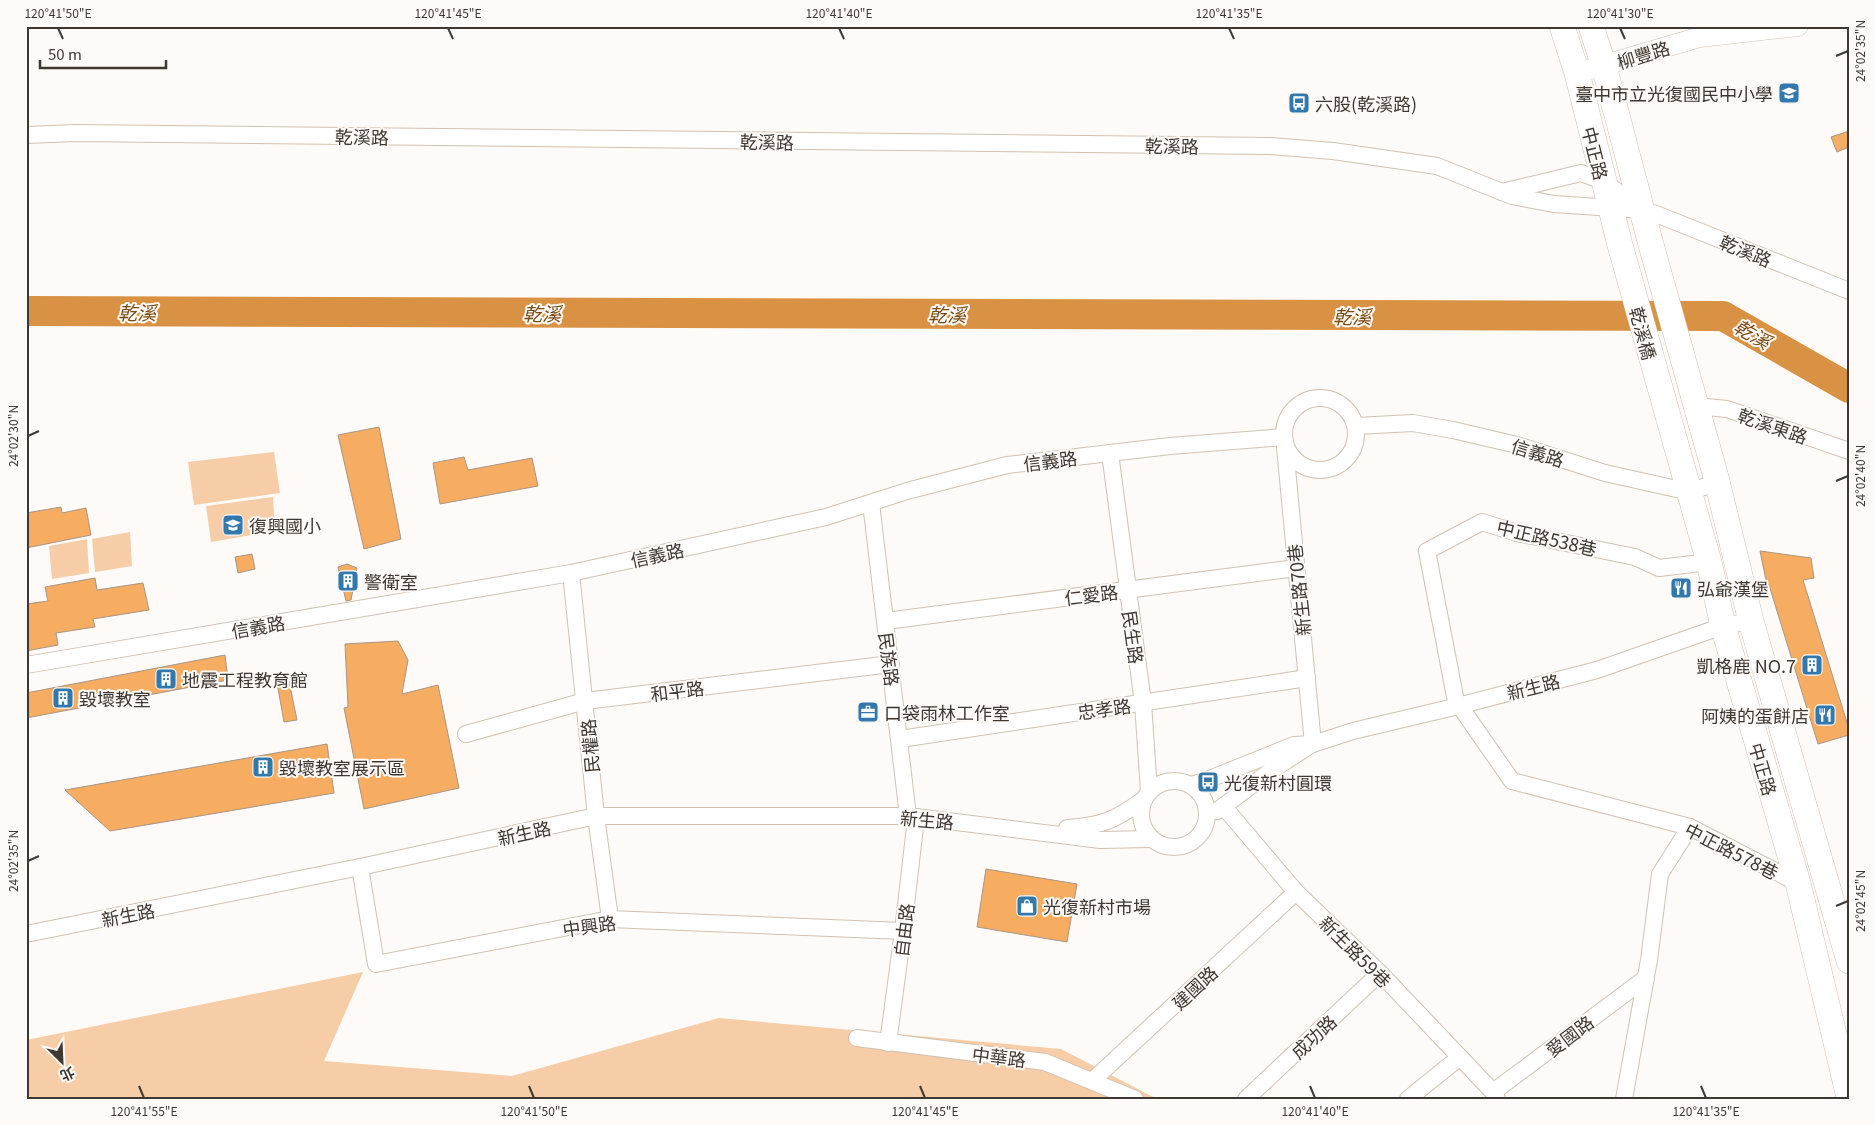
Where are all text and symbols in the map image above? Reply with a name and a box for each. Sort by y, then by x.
text: 120°41'50"E [24,4,92,21]
text: 120°41'45"E [414,4,482,21]
text: 120°41'40"E [805,4,873,21]
text: 120°41'35"E [1195,4,1263,21]
text: 120°41'30"E [1586,4,1654,21]
text: 24°02'35"N [1851,20,1868,82]
street label: 柳豐路 [1613,34,1673,74]
scale bar [40,38,166,70]
text: 50 m [48,43,82,64]
place label: 臺中市立光復國民中小學 [1575,80,1773,106]
school or university icon: 臺中市立光復國民中小學 [1777,81,1801,105]
place label: 六股(乾溪路) [1315,90,1417,116]
bus stop icon: 六股(乾溪路) [1287,91,1311,115]
street label: 乾溪路 [335,123,389,149]
street label: 中正路 [1577,124,1615,182]
street label: 乾溪路 [740,128,794,154]
street label: 乾溪路 [1145,132,1199,158]
street label: 乾溪路 [1716,228,1776,272]
water label: 乾溪 [118,298,159,325]
water label: 乾溪 [523,299,564,326]
water label: 乾溪 [928,300,969,327]
water label: 乾溪 [1333,302,1374,329]
street label: 乾溪橋 [1624,304,1664,362]
water label: 乾溪 [1730,312,1779,356]
street label: 乾溪東路 [1735,401,1811,449]
text: 24°02'30"N [4,405,21,467]
street label: 信義路 [1508,432,1568,472]
street label: 信義路 [1022,444,1078,476]
text: 24°02'40"N [1851,445,1868,507]
place label: 復興國小 [249,512,321,538]
school or university icon: 復興國小 [221,513,245,537]
street label: 中正路538巷 [1494,513,1600,561]
street label: 信義路 [628,536,686,572]
street label: 新生路70巷 [1280,543,1316,637]
place label: 警衛室 [364,568,418,594]
building icon: 警衛室 [336,569,360,593]
place label: 弘爺漢堡 [1697,575,1769,601]
restaurant icon: 弘爺漢堡 [1669,576,1693,600]
street label: 仁愛路 [1063,578,1119,610]
street label: 民生路 [1117,608,1151,666]
street label: 信義路 [229,609,287,643]
street label: 民族路 [874,631,906,687]
place label: 凱格鹿 NO.7 [1697,652,1796,678]
building icon: 凱格鹿 NO.7 [1800,653,1824,677]
place label: 地震工程教育館 [182,666,308,692]
building icon: 地震工程教育館 [154,667,178,691]
street label: 新生路 [1504,667,1562,705]
street label: 和平路 [649,674,705,706]
place label: 毀壞教室 [79,685,151,711]
building icon: 毀壞教室 [51,686,75,710]
street label: 忠孝路 [1075,691,1133,725]
place label: 口袋雨林工作室 [884,699,1010,725]
office icon: 口袋雨林工作室 [856,700,880,724]
place label: 阿姨的蛋餅店 [1701,702,1809,728]
restaurant icon: 阿姨的蛋餅店 [1813,703,1837,727]
street label: 民權路 [574,718,604,774]
street label: 中正路 [1744,739,1784,799]
place label: 毀壞教室展示區 [279,754,405,780]
building icon: 毀壞教室展示區 [251,755,275,779]
place label: 光復新村圓環 [1224,769,1332,795]
bus stop icon: 光復新村圓環 [1196,770,1220,794]
street label: 新生路 [899,804,955,834]
street label: 新生路 [495,814,553,850]
street label: 中正路578巷 [1681,815,1783,885]
text: 24°02'35"N [4,830,21,892]
text: 24°02'45"N [1851,870,1868,932]
place label: 光復新村市場 [1043,893,1151,919]
shop icon: 光復新村市場 [1015,894,1039,918]
street label: 新生路 [99,896,157,932]
street label: 自由路 [887,902,919,958]
street label: 中興路 [560,908,618,942]
street label: 新生路59巷 [1314,909,1398,993]
street label: 建國路 [1165,959,1223,1015]
street label: 成功路 [1284,1008,1342,1064]
street label: 愛國路 [1540,1008,1598,1062]
north arrow [38,1038,88,1088]
street label: 中華路 [971,1040,1027,1072]
text: 北 [57,1063,78,1087]
text: 120°41'55"E [110,1102,178,1119]
text: 120°41'50"E [500,1102,568,1119]
text: 120°41'45"E [891,1102,959,1119]
text: 120°41'40"E [1281,1102,1349,1119]
text: 120°41'35"E [1672,1102,1740,1119]

